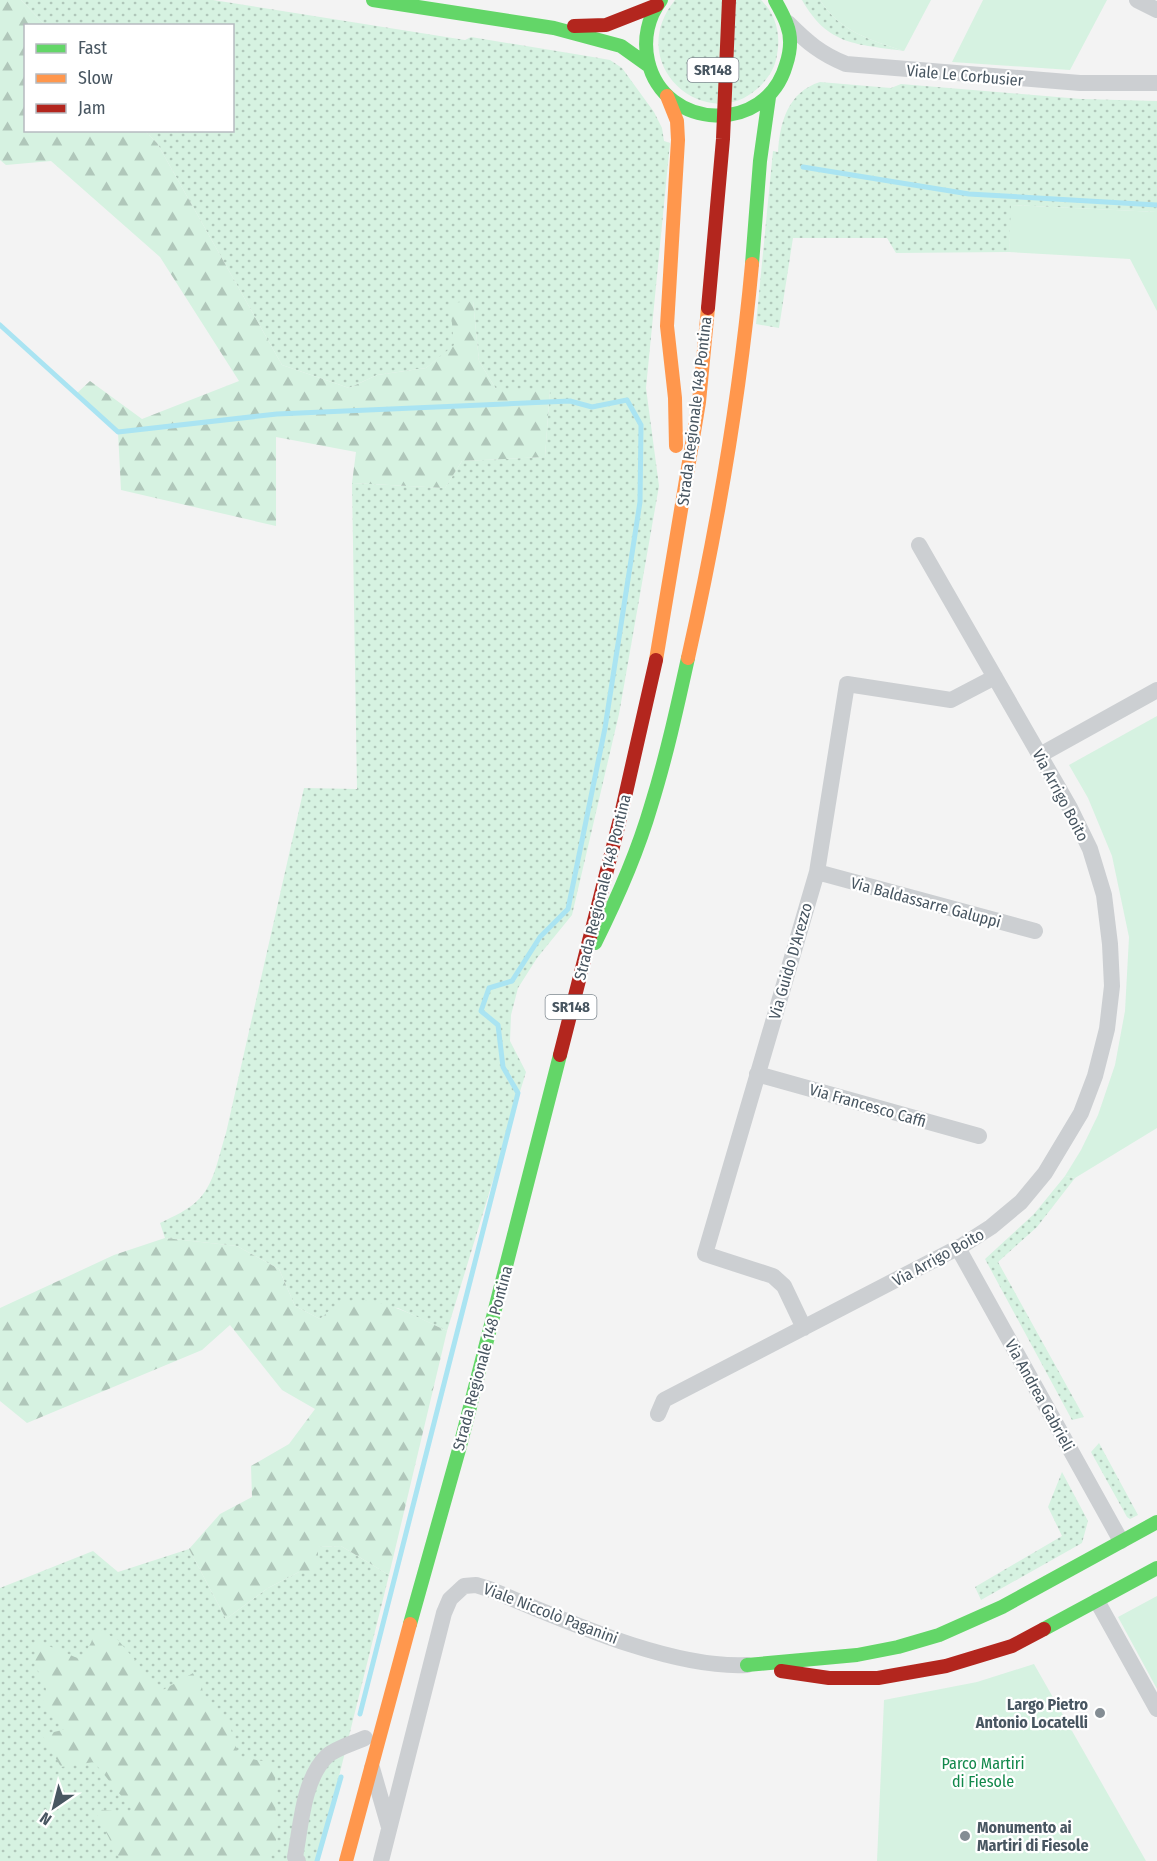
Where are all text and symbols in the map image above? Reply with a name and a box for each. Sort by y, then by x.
legend [24,24,234,132]
text: Fast [78,37,107,59]
road number: SR148 [688,58,738,82]
street label: Viale Le Corbusier [906,61,1025,90]
text: Slow [78,67,113,89]
text: Jam [78,97,106,119]
street label: Strada Regionale 148 Pontina [673,315,716,507]
street label: Via Arrigo Boito [1028,746,1093,844]
street label: Strada Regionale 148 Pontina [570,792,635,982]
street label: Via Baldassarre Galuppi [849,873,1003,932]
street label: Via Guido D'Arezzo [765,901,816,1022]
road number: SR148 [546,995,596,1019]
street label: Via Francesco Caffi [807,1080,928,1131]
street label: Via Arrigo Boito [889,1225,987,1290]
street label: Strada Regionale 148 Pontina [449,1263,516,1453]
street label: Via Andrea Gabrieli [1001,1336,1078,1455]
street label: Viale Niccolò Paganini [481,1579,621,1648]
place label: Largo Pietro Antonio Locatelli [975,1695,1088,1732]
marker: Largo Pietro Antonio Locatelli [1093,1706,1107,1720]
park label: Parco Martiri di Fiesole [942,1754,1024,1791]
north arrow [24,1777,84,1837]
text: N [36,1808,55,1829]
place label: Monumento ai Martiri di Fiesole [977,1818,1089,1855]
marker: Monumento ai Martiri di Fiesole [958,1829,972,1843]

